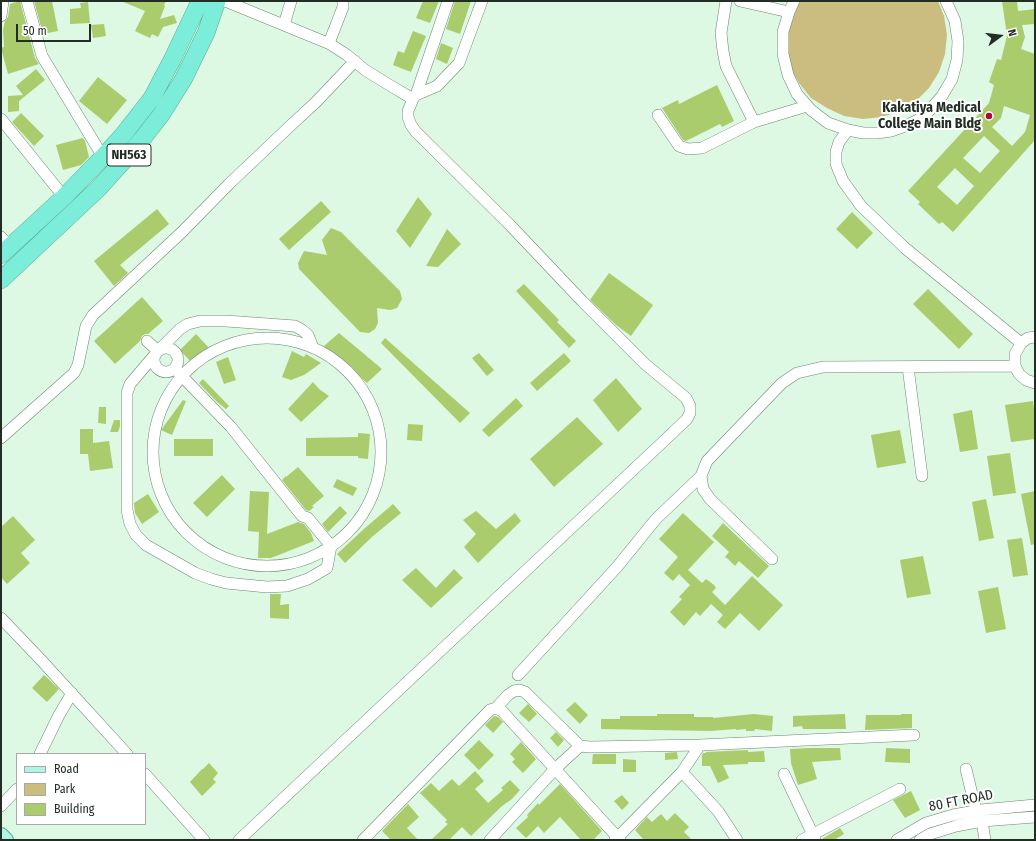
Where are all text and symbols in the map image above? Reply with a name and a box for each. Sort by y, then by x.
scale bar [18,16,93,42]
north arrow [980,16,1020,56]
text: 50 m [23,24,47,38]
text: N [1005,28,1019,38]
place label: Kakatiya Medical College Main Bldg [878,100,981,132]
marker: Kakatiya Medical College Main Bldg [984,111,994,121]
road number: NH563 [107,144,151,166]
legend [16,753,146,825]
text: Road [54,762,79,776]
text: Park [54,782,75,796]
street label: 80 FT ROAD [927,787,995,815]
text: Building [54,802,94,816]

